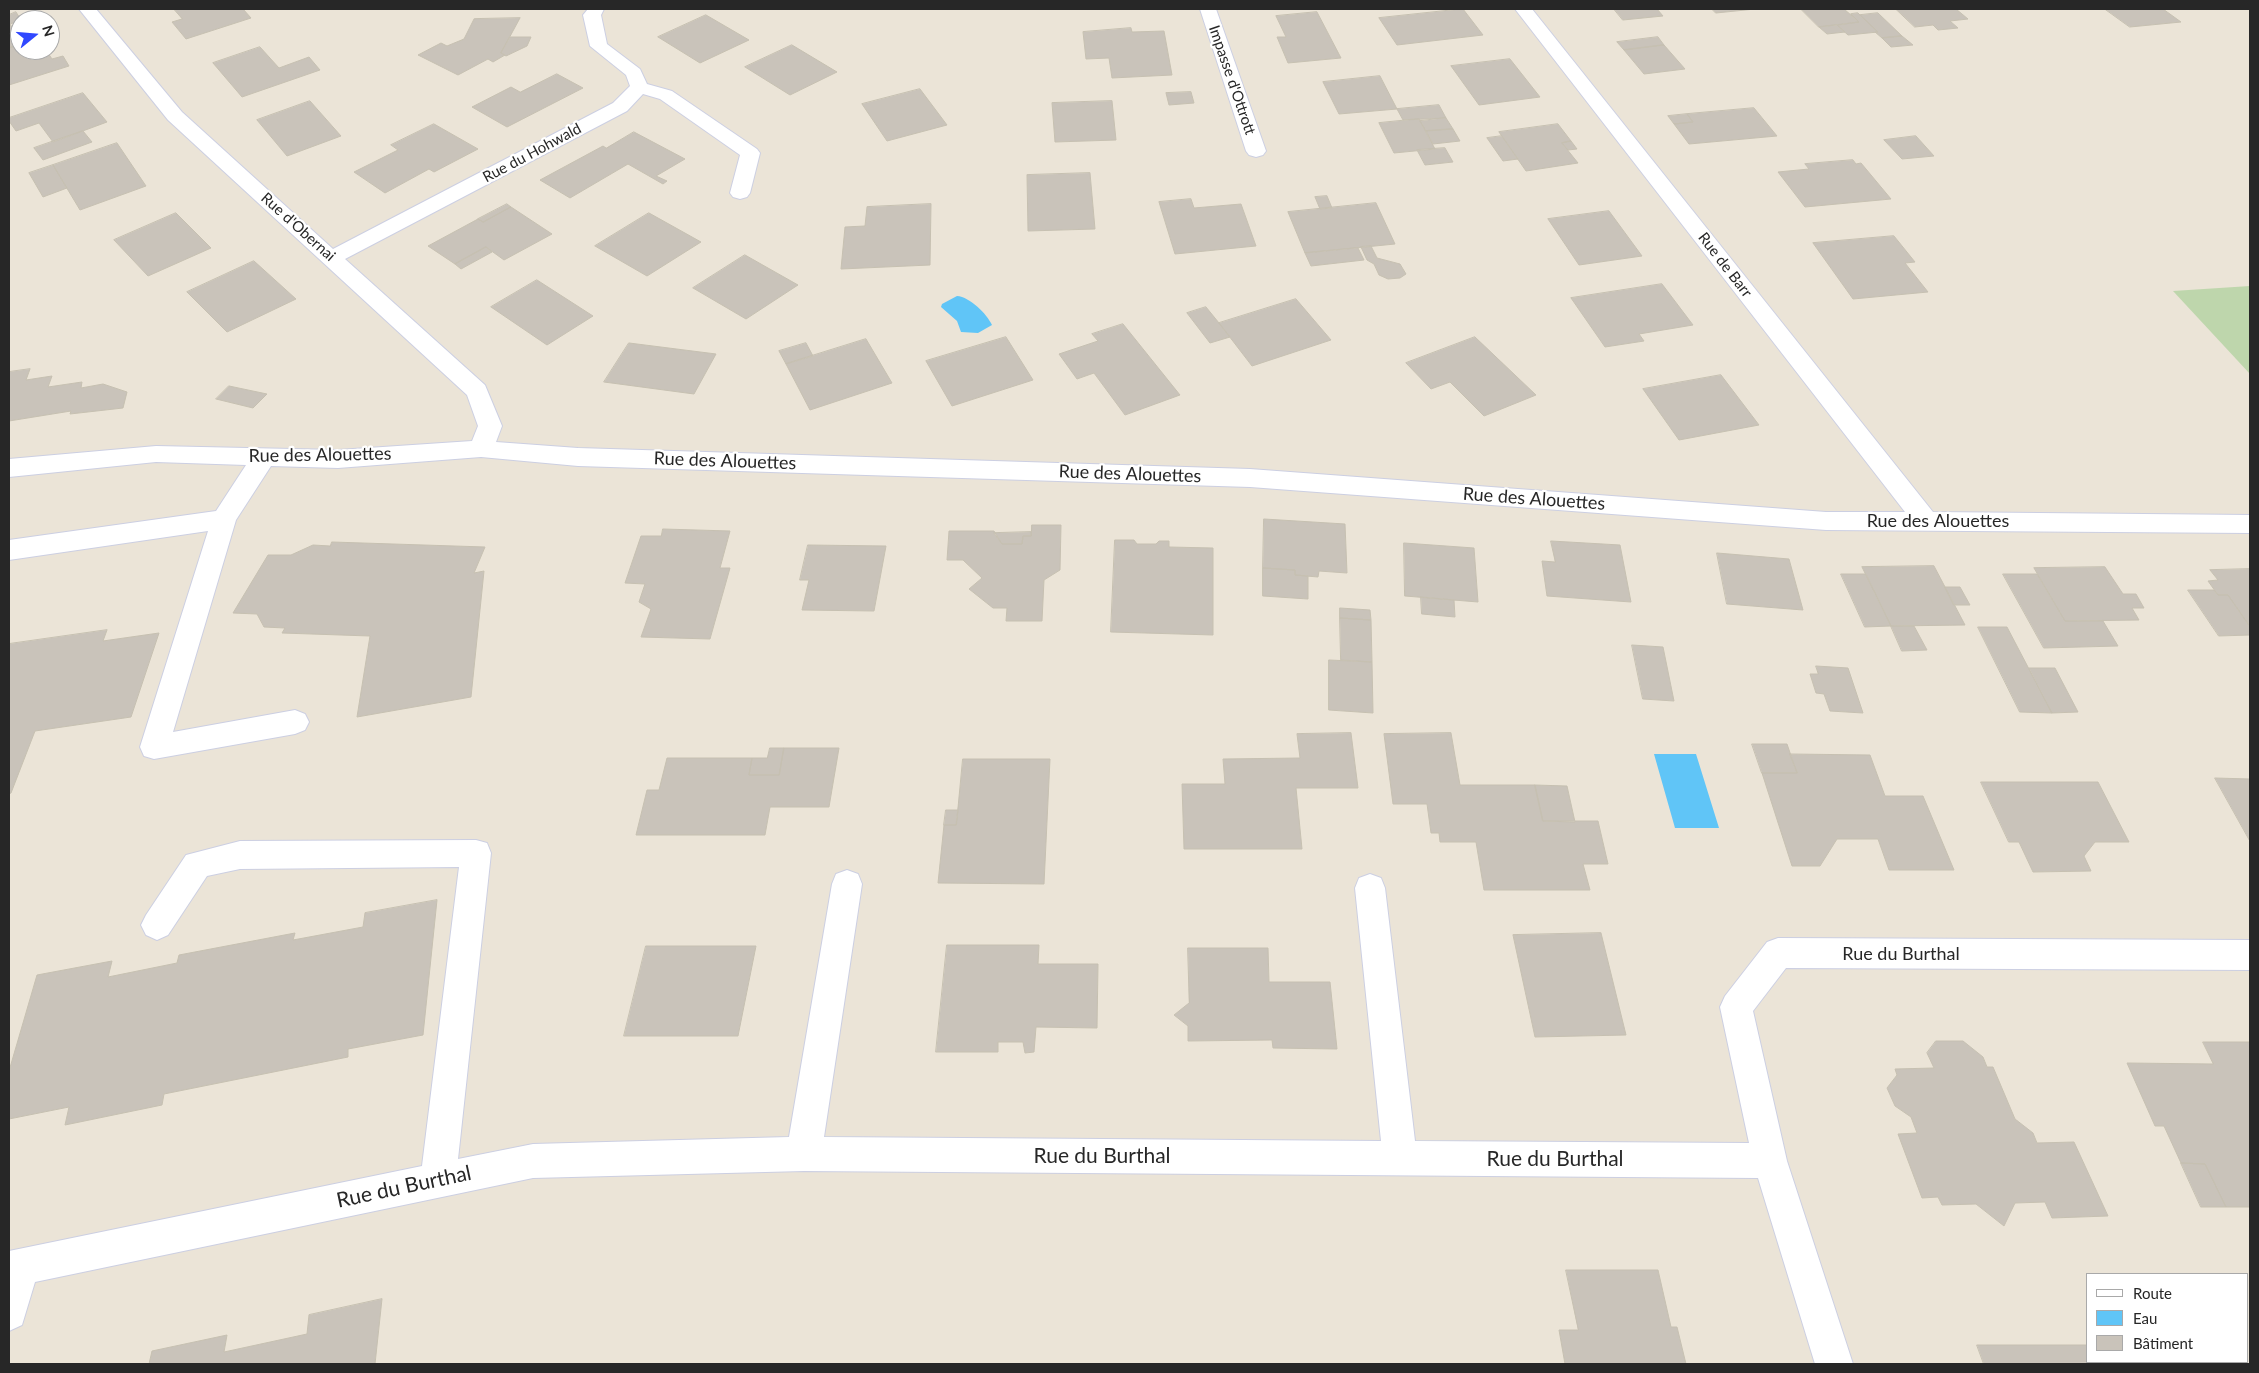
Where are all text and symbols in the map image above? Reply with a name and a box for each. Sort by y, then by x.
north arrow [10,10,60,60]
text: N [39,23,59,38]
street label: Impasse d'Ottrott [1205,23,1259,137]
street label: Rue du Hohwald [480,119,584,187]
street label: Rue d'Obernai [257,189,339,265]
street label: Rue de Barr [1694,229,1756,301]
street label: Rue des Alouettes [248,443,392,467]
street label: Rue des Alouettes [653,448,797,474]
street label: Rue des Alouettes [1058,461,1202,487]
street label: Rue des Alouettes [1462,483,1606,515]
street label: Rue des Alouettes [1867,510,2009,532]
street label: Rue du Burthal [1842,943,1960,965]
street label: Rue du Burthal [1033,1143,1171,1169]
street label: Rue du Burthal [1486,1146,1624,1172]
street label: Rue du Burthal [334,1160,474,1214]
legend [2086,1273,2249,1363]
text: Route [2133,1284,2172,1302]
text: Eau [2133,1309,2157,1327]
text: Bâtiment [2133,1334,2193,1352]

